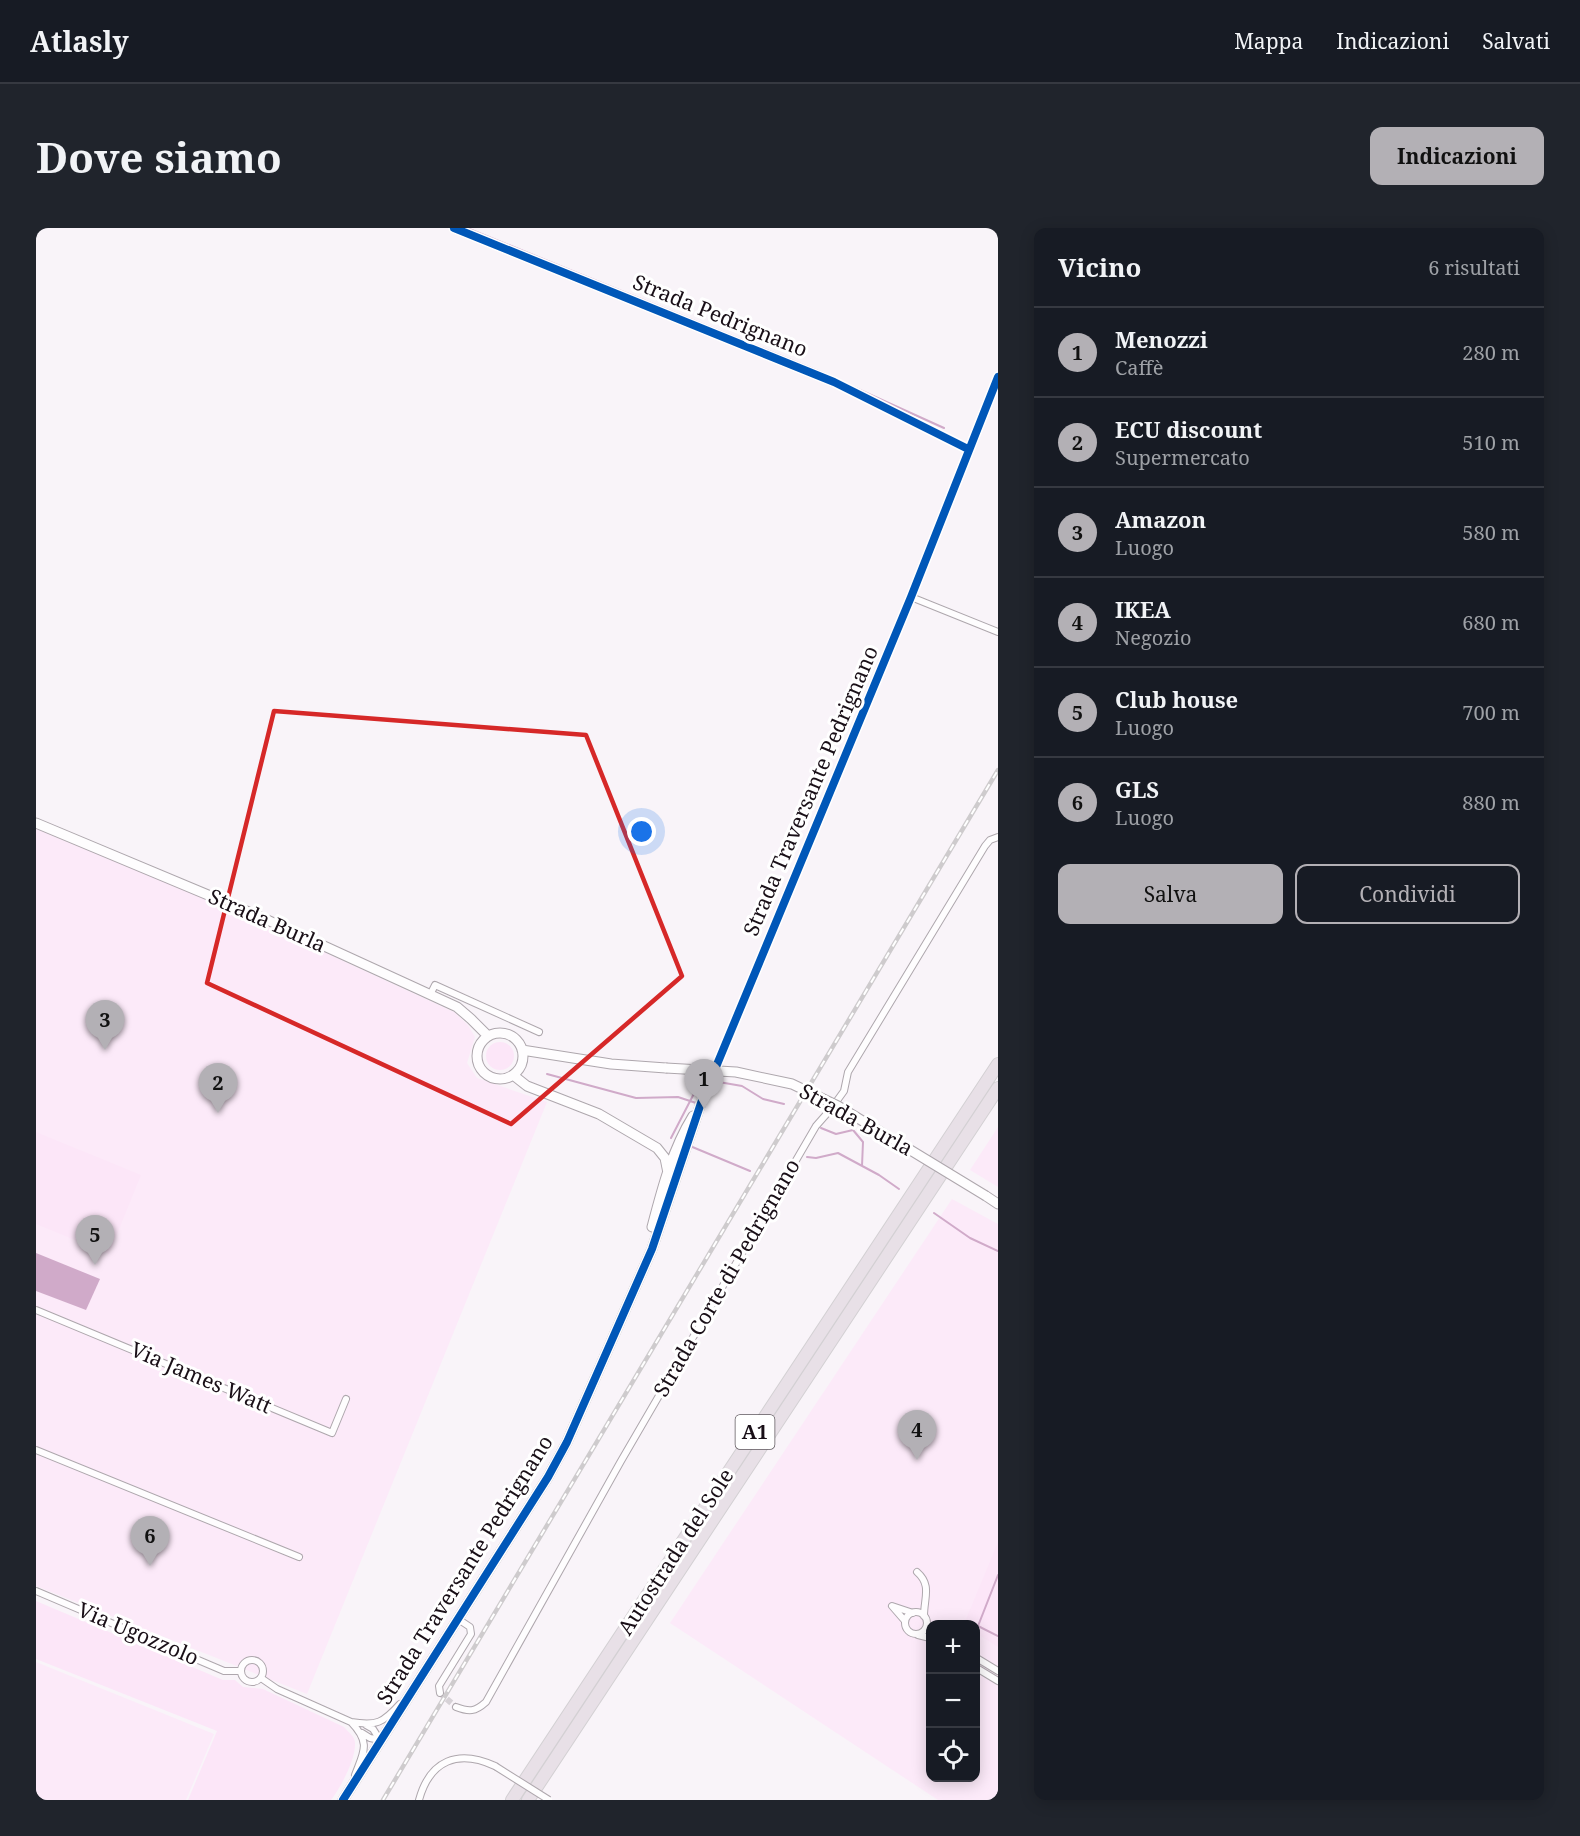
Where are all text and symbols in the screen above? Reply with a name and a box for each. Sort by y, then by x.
text: Atlasly [30,22,129,60]
text: Mappa [1234,27,1303,55]
text: Indicazioni [1336,27,1449,55]
text: Salvati [1482,27,1550,55]
button: Indicazioni [1370,127,1544,185]
text: Dove siamo [36,128,282,185]
text: Vicino [1058,249,1141,285]
text: 6 risultati [1428,254,1520,281]
street label: Strada Pedrignano [629,267,812,363]
text: Menozzi [1115,324,1208,354]
text: 1 [1072,339,1083,366]
text: 280 m [1462,339,1520,366]
text: Caffè [1115,354,1163,381]
text: ECU discount [1115,414,1262,444]
text: 2 [1072,429,1083,456]
text: 510 m [1462,429,1520,456]
text: Supermercato [1115,444,1250,471]
text: Amazon [1115,504,1206,534]
text: 3 [1072,519,1083,546]
text: 580 m [1462,519,1520,546]
text: Luogo [1115,534,1174,561]
text: IKEA [1115,594,1171,624]
text: 4 [1072,609,1083,636]
text: 680 m [1462,609,1520,636]
text: Negozio [1115,624,1191,651]
street label: Strada Traversante Pedrignano [736,641,884,940]
text: Club house [1115,684,1238,714]
text: 5 [1072,699,1083,726]
text: 700 m [1462,699,1520,726]
text: Luogo [1115,714,1174,741]
text: GLS [1115,774,1159,804]
text: 6 [1072,789,1083,816]
text: 880 m [1462,789,1520,816]
text: Luogo [1115,804,1174,831]
your location [627,817,656,846]
button: Salva [1058,864,1283,924]
button: Condividi [1295,864,1520,924]
street label: Strada Burla [204,882,330,958]
pin: 3 [86,1000,124,1050]
pin: 1 [684,1060,724,1109]
pin: 2 [198,1064,237,1113]
street label: Strada Burla [795,1076,918,1162]
street label: Strada Corte di Pedrignano [646,1154,806,1401]
pin: 5 [76,1216,114,1265]
street label: Via James Watt [127,1335,276,1419]
pin: 4 [898,1410,936,1460]
road number: A1 [736,1415,774,1449]
street label: Strada Traversante Pedrignano [370,1430,559,1709]
street label: Autostrada del Sole [611,1463,739,1640]
pin: 6 [130,1516,170,1566]
street label: Via Ugozzolo [74,1595,203,1671]
map controls [926,1620,980,1782]
button: + [926,1620,980,1674]
button: − [926,1674,980,1728]
button: locate [926,1728,980,1782]

